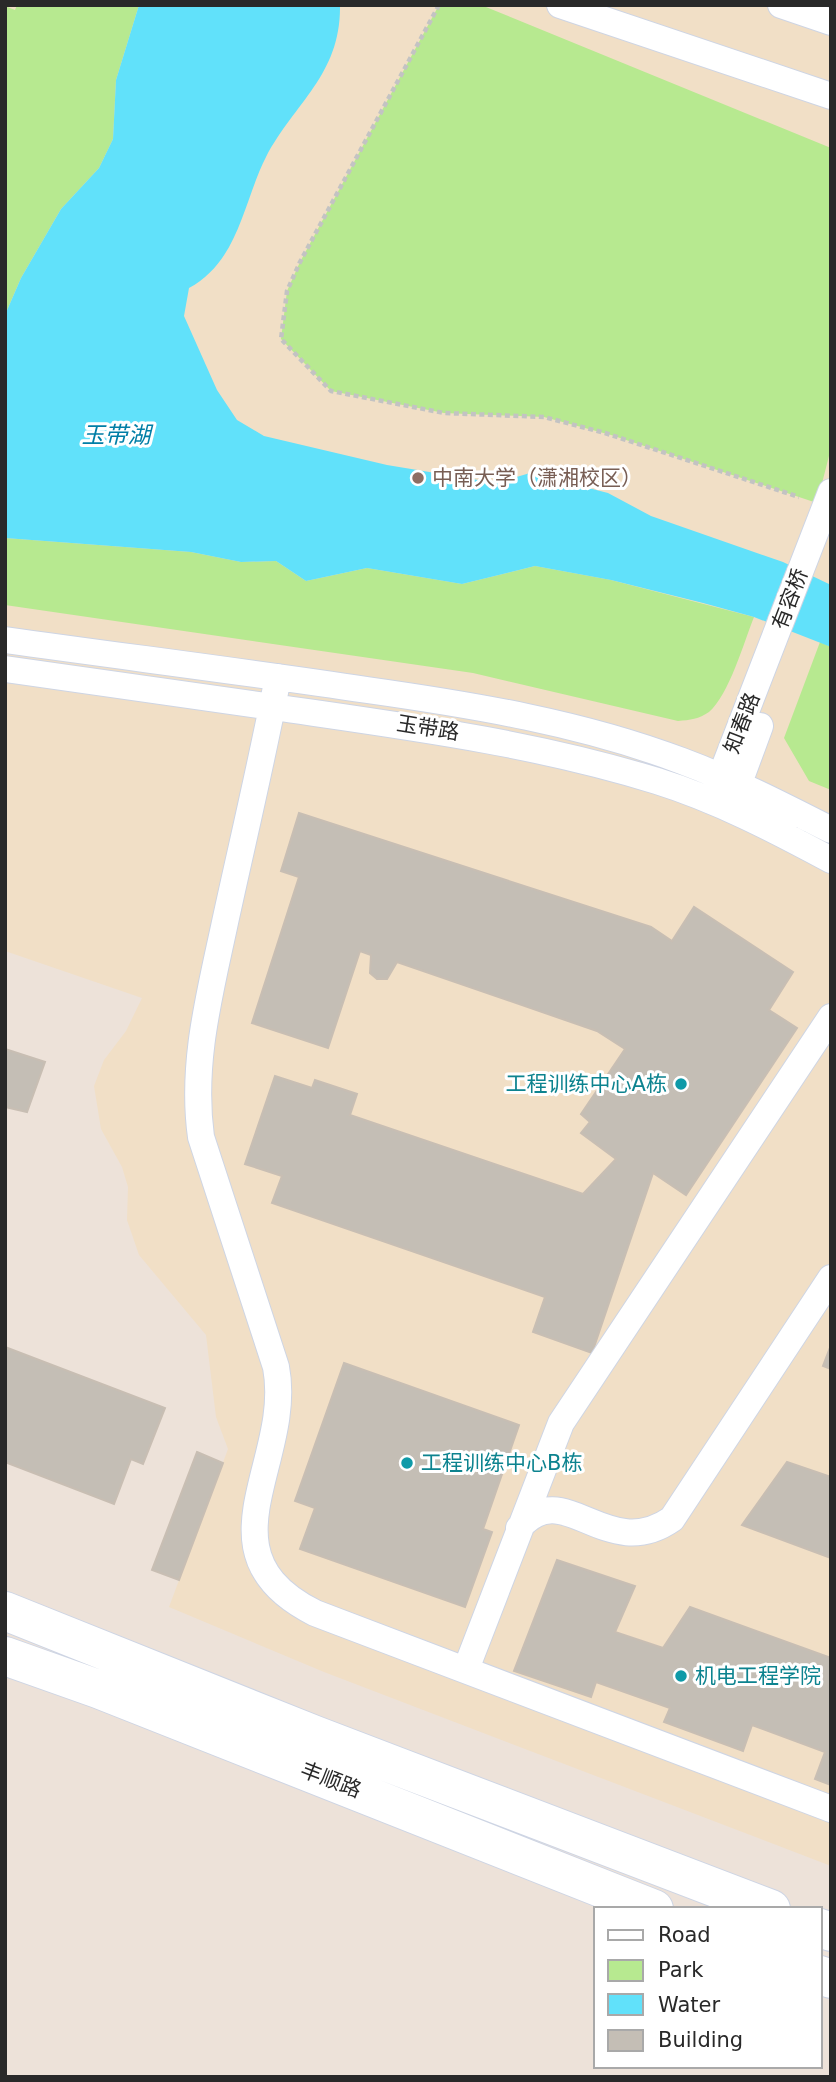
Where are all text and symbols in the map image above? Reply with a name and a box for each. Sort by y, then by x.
water label: 玉带湖 [82,422,154,448]
place label: 中南大学（潇湘校区） [432,466,642,490]
marker: 中南大学（潇湘校区） [410,470,426,486]
street label: 有容桥 [768,565,812,633]
street label: 知春路 [720,689,764,757]
street label: 玉带路 [395,711,461,745]
place label: 工程训练中心A栋 [506,1072,667,1096]
marker: 工程训练中心A栋 [673,1076,689,1092]
place label: 工程训练中心B栋 [421,1451,582,1475]
marker: 工程训练中心B栋 [399,1455,415,1471]
place label: 机电工程学院 [695,1664,821,1688]
marker: 机电工程学院 [673,1668,689,1684]
street label: 丰顺路 [297,1758,365,1802]
legend [594,1907,822,2068]
text: Road [658,1923,711,1947]
text: Park [658,1958,704,1982]
text: Water [658,1993,720,2017]
text: Building [658,2028,743,2052]

